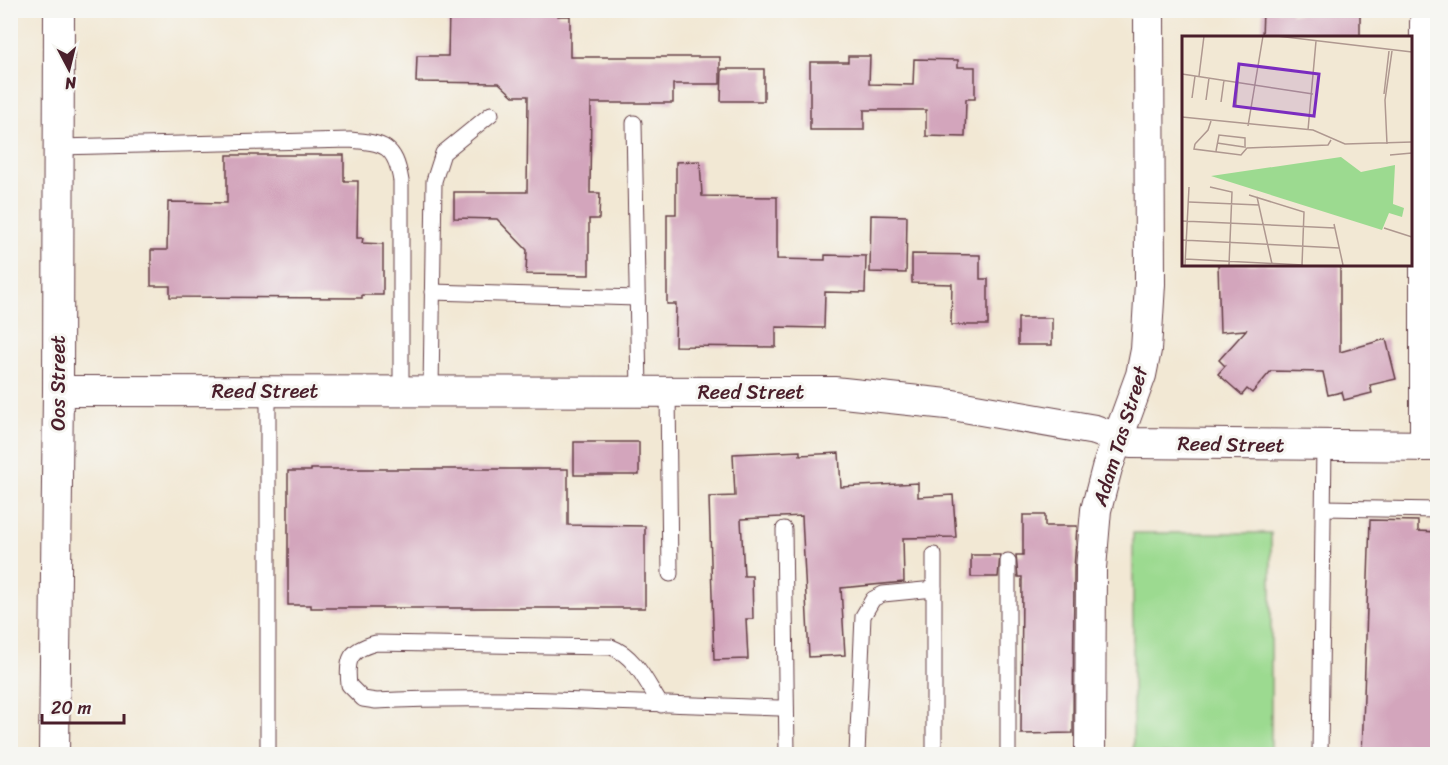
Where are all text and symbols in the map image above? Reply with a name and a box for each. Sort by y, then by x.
inset map [1182,36,1412,266]
north arrow [39,39,99,99]
text: N [63,68,79,99]
street label: Oos Street [41,335,76,431]
street label: Adam Tas Street [1082,361,1159,511]
street label: Reed Street [212,374,319,409]
street label: Reed Street [698,375,805,410]
street label: Reed Street [1177,426,1285,463]
scale bar [42,687,124,725]
text: 20 m [51,692,91,724]

